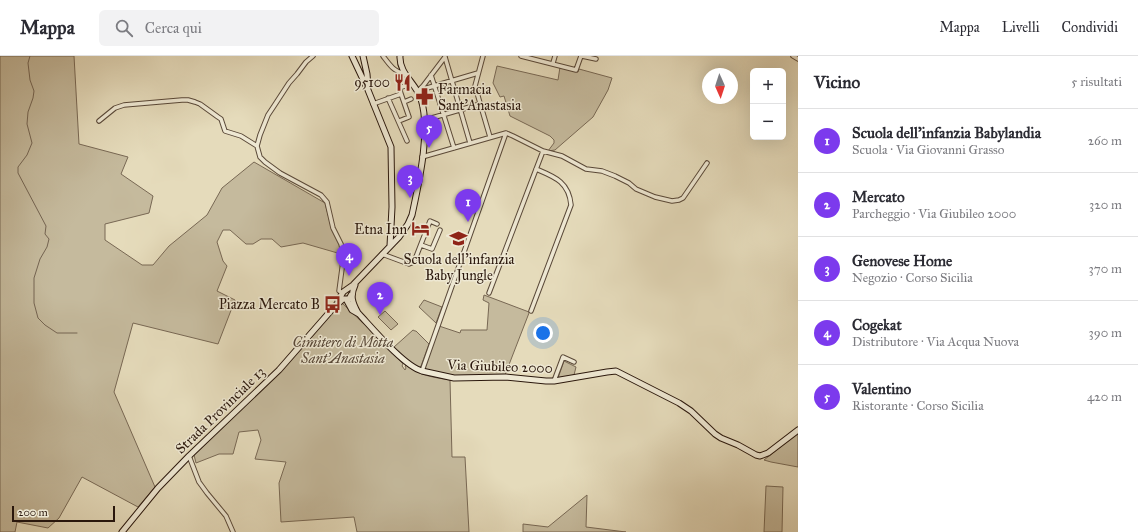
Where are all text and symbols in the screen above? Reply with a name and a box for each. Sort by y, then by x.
search box [99,10,379,46]
text: Mappa [20,16,75,39]
icon: search [113,17,135,39]
text: Cerca qui [145,19,202,37]
text: Mappa [939,19,980,36]
text: Livelli [1002,19,1040,36]
text: Condividi [1062,19,1118,36]
north arrow [702,68,738,104]
map controls [750,68,786,140]
button: + [750,68,786,104]
restaurant icon: 95100 [393,72,413,92]
text: Vicino [814,72,860,93]
place label: 95100 [354,74,390,91]
text: 5 risultati [1071,74,1122,90]
place label: Farmacia Sant'Anastasia [438,81,521,114]
pharmacy icon: Farmacia Sant'Anastasia [415,87,435,107]
button: − [750,104,786,140]
pin: 5 [416,115,442,148]
text: Scuola dell'infanzia Babylandia [852,124,1041,142]
text: 1 [824,133,830,149]
text: 260 m [1088,133,1122,149]
text: Scuola · Via Giovanni Grasso [852,142,1005,158]
pin: 3 [397,165,423,198]
text: Mercato [852,188,905,206]
pin: 1 [455,189,481,222]
text: 2 [824,197,830,213]
text: 320 m [1089,197,1122,213]
text: Parcheggio · Via Giubileo 2000 [852,206,1016,222]
hotel icon: Etna Inn [410,219,430,239]
place label: Etna Inn [354,221,407,238]
school or university icon: Scuola dell'infanzia Baby Jungle [449,229,469,249]
pin: 4 [336,243,362,276]
place label: Scuola dell'infanzia Baby Jungle [403,251,515,285]
text: Genovese Home [852,252,952,270]
text: 3 [824,261,830,277]
text: 370 m [1089,261,1122,277]
text: Negozio · Corso Sicilia [852,270,973,286]
pin: 2 [367,282,393,315]
bus stop icon: Piazza Mercato B [323,294,343,314]
place label: Piazza Mercato B [219,296,320,313]
text: Cogekat [852,316,902,334]
your location [533,323,553,343]
text: 4 [823,325,831,341]
text: 390 m [1089,325,1122,341]
park label: Cimitero di Motta Sant'Anastasia [293,334,394,367]
text: Distributore · Via Acqua Nuova [852,334,1019,350]
street label: Via Giubileo 2000 [446,356,553,377]
street label: Strada Provinciale 13 [172,363,269,457]
text: Valentino [852,380,911,398]
text: 5 [824,389,830,405]
text: 420 m [1087,389,1122,405]
text: Ristorante · Corso Sicilia [852,398,984,414]
scale bar [12,504,115,523]
text: 200 m [18,506,48,519]

